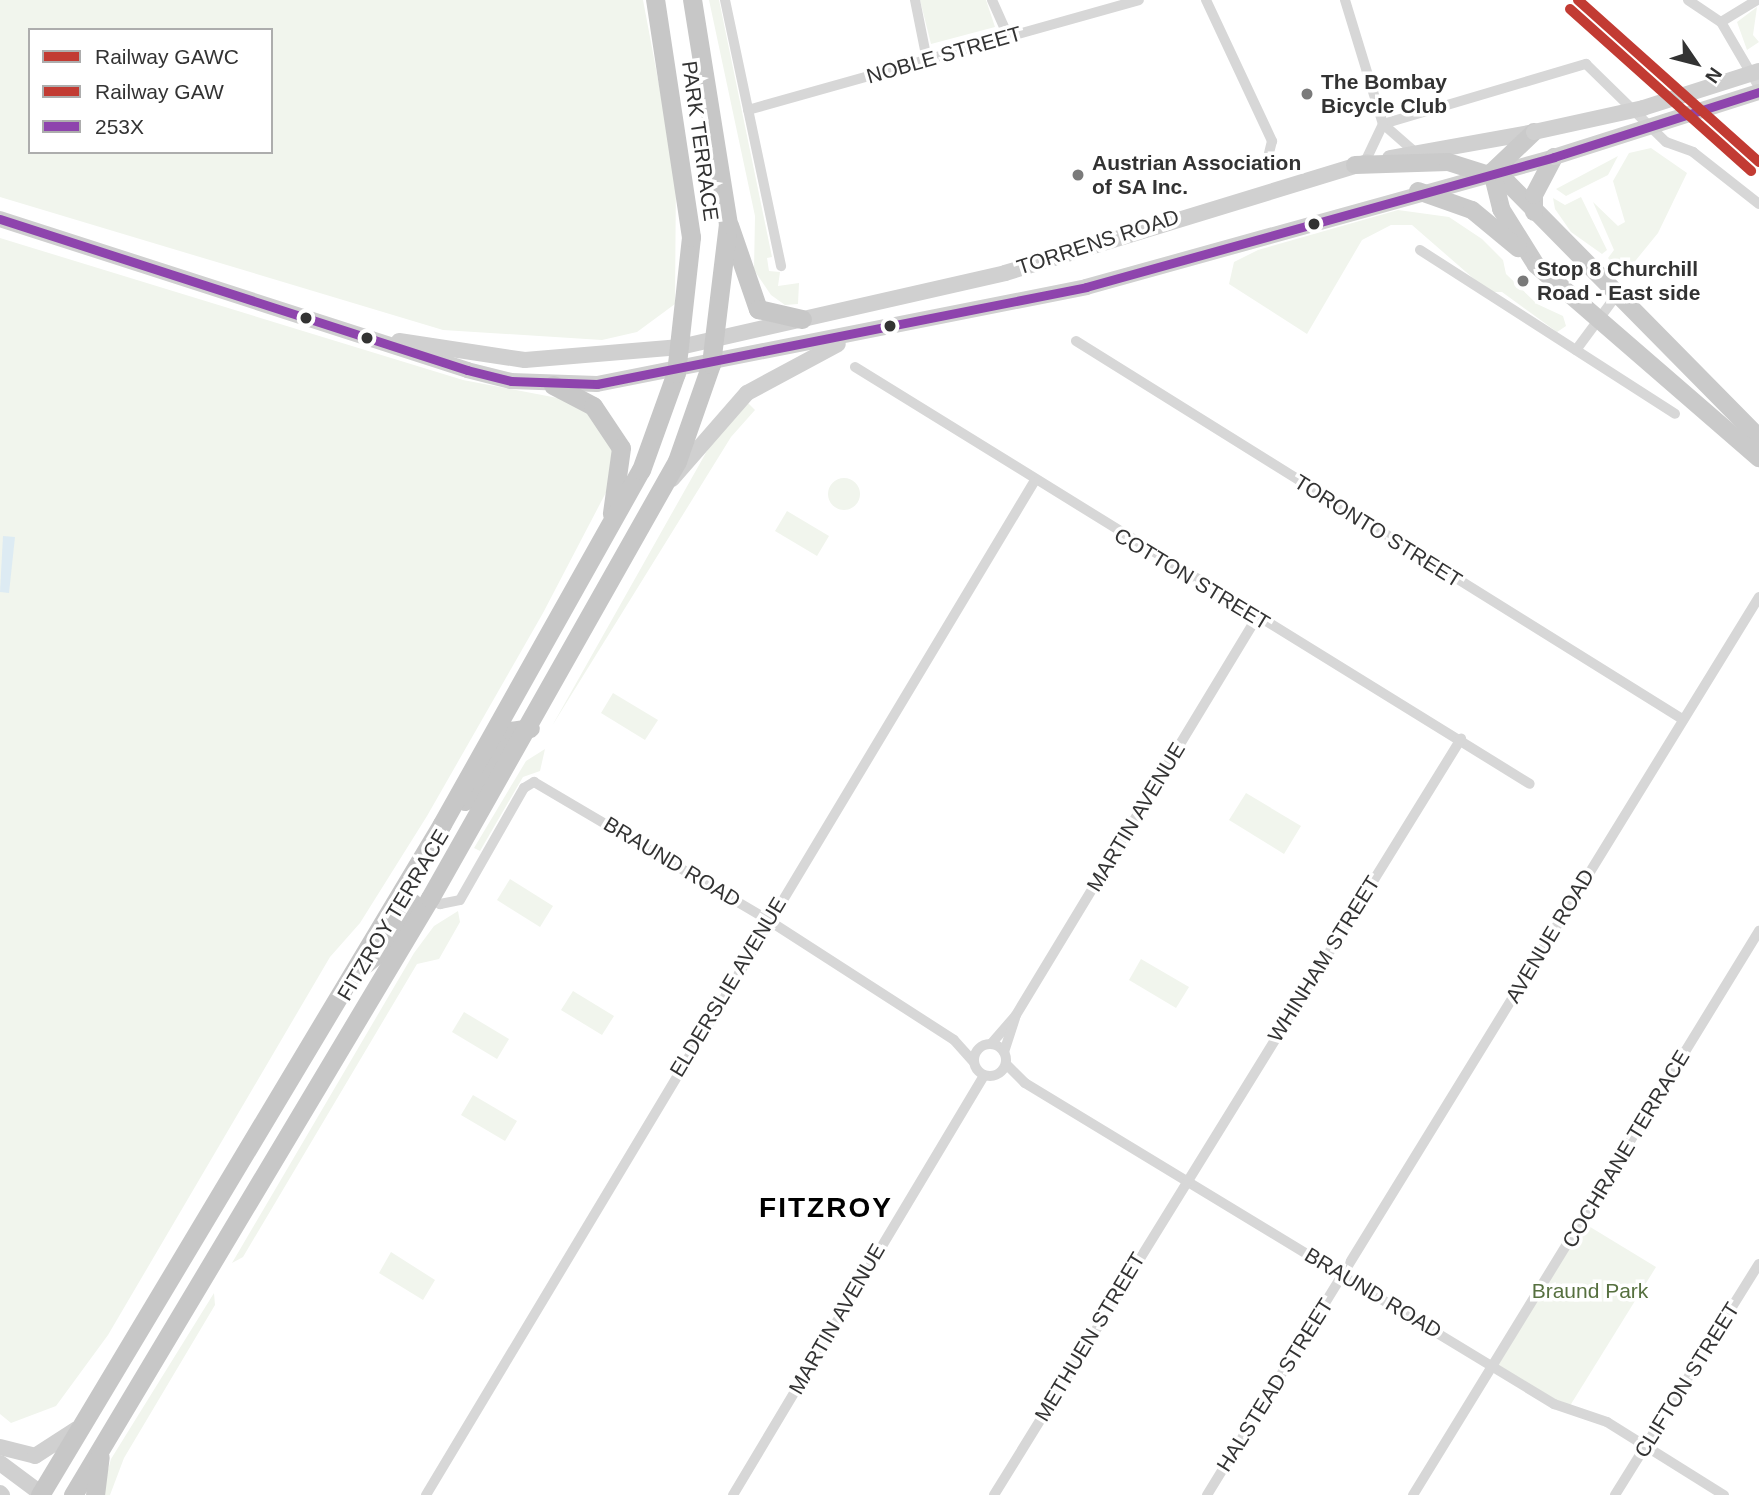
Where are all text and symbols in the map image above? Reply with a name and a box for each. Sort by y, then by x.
street label: NOBLE STREET [864,21,1024,89]
legend [28,28,273,154]
north arrow [1661,28,1731,98]
text: Railway GAWC [95,45,239,68]
street label: PARK TERRACE [676,59,724,223]
text: N [1701,64,1726,87]
place label: The Bombay Bicycle Club [1321,69,1447,119]
text: Railway GAW [95,80,224,103]
marker: The Bombay Bicycle Club [1299,86,1315,102]
text: 253X [95,115,144,138]
place label: Austrian Association of SA Inc. [1092,150,1302,200]
marker: Austrian Association of SA Inc. [1070,167,1086,183]
street label: TORRENS ROAD [1014,204,1182,280]
unlabelled marker [1307,217,1321,231]
place label: Stop 8 Churchill Road - East side [1537,256,1700,306]
marker: Stop 8 Churchill Road - East side [1515,273,1531,289]
unlabelled marker [299,311,313,325]
unlabelled marker [883,319,897,333]
unlabelled marker [360,331,374,345]
street label: TORONTO STREET [1290,469,1466,593]
street label: COTTON STREET [1110,523,1274,635]
street label: MARTIN AVENUE [1081,737,1191,897]
street label: BRAUND ROAD [599,811,745,913]
street label: FITZROY TERRACE [332,825,454,1005]
street label: AVENUE ROAD [1500,865,1600,1007]
street label: WHINHAM STREET [1263,871,1385,1047]
street label: ELDERSLIE AVENUE [664,892,792,1082]
street label: COCHRANE TERRACE [1557,1045,1695,1253]
district label: FITZROY [760,1191,892,1225]
street label: MARTIN AVENUE [783,1239,891,1399]
street label: BRAUND ROAD [1300,1242,1446,1344]
street label: METHUEN STREET [1030,1248,1150,1426]
park label: Braund Park [1532,1278,1648,1304]
street label: HALSTEAD STREET [1211,1294,1339,1476]
street label: CLIFTON STREET [1629,1298,1745,1462]

